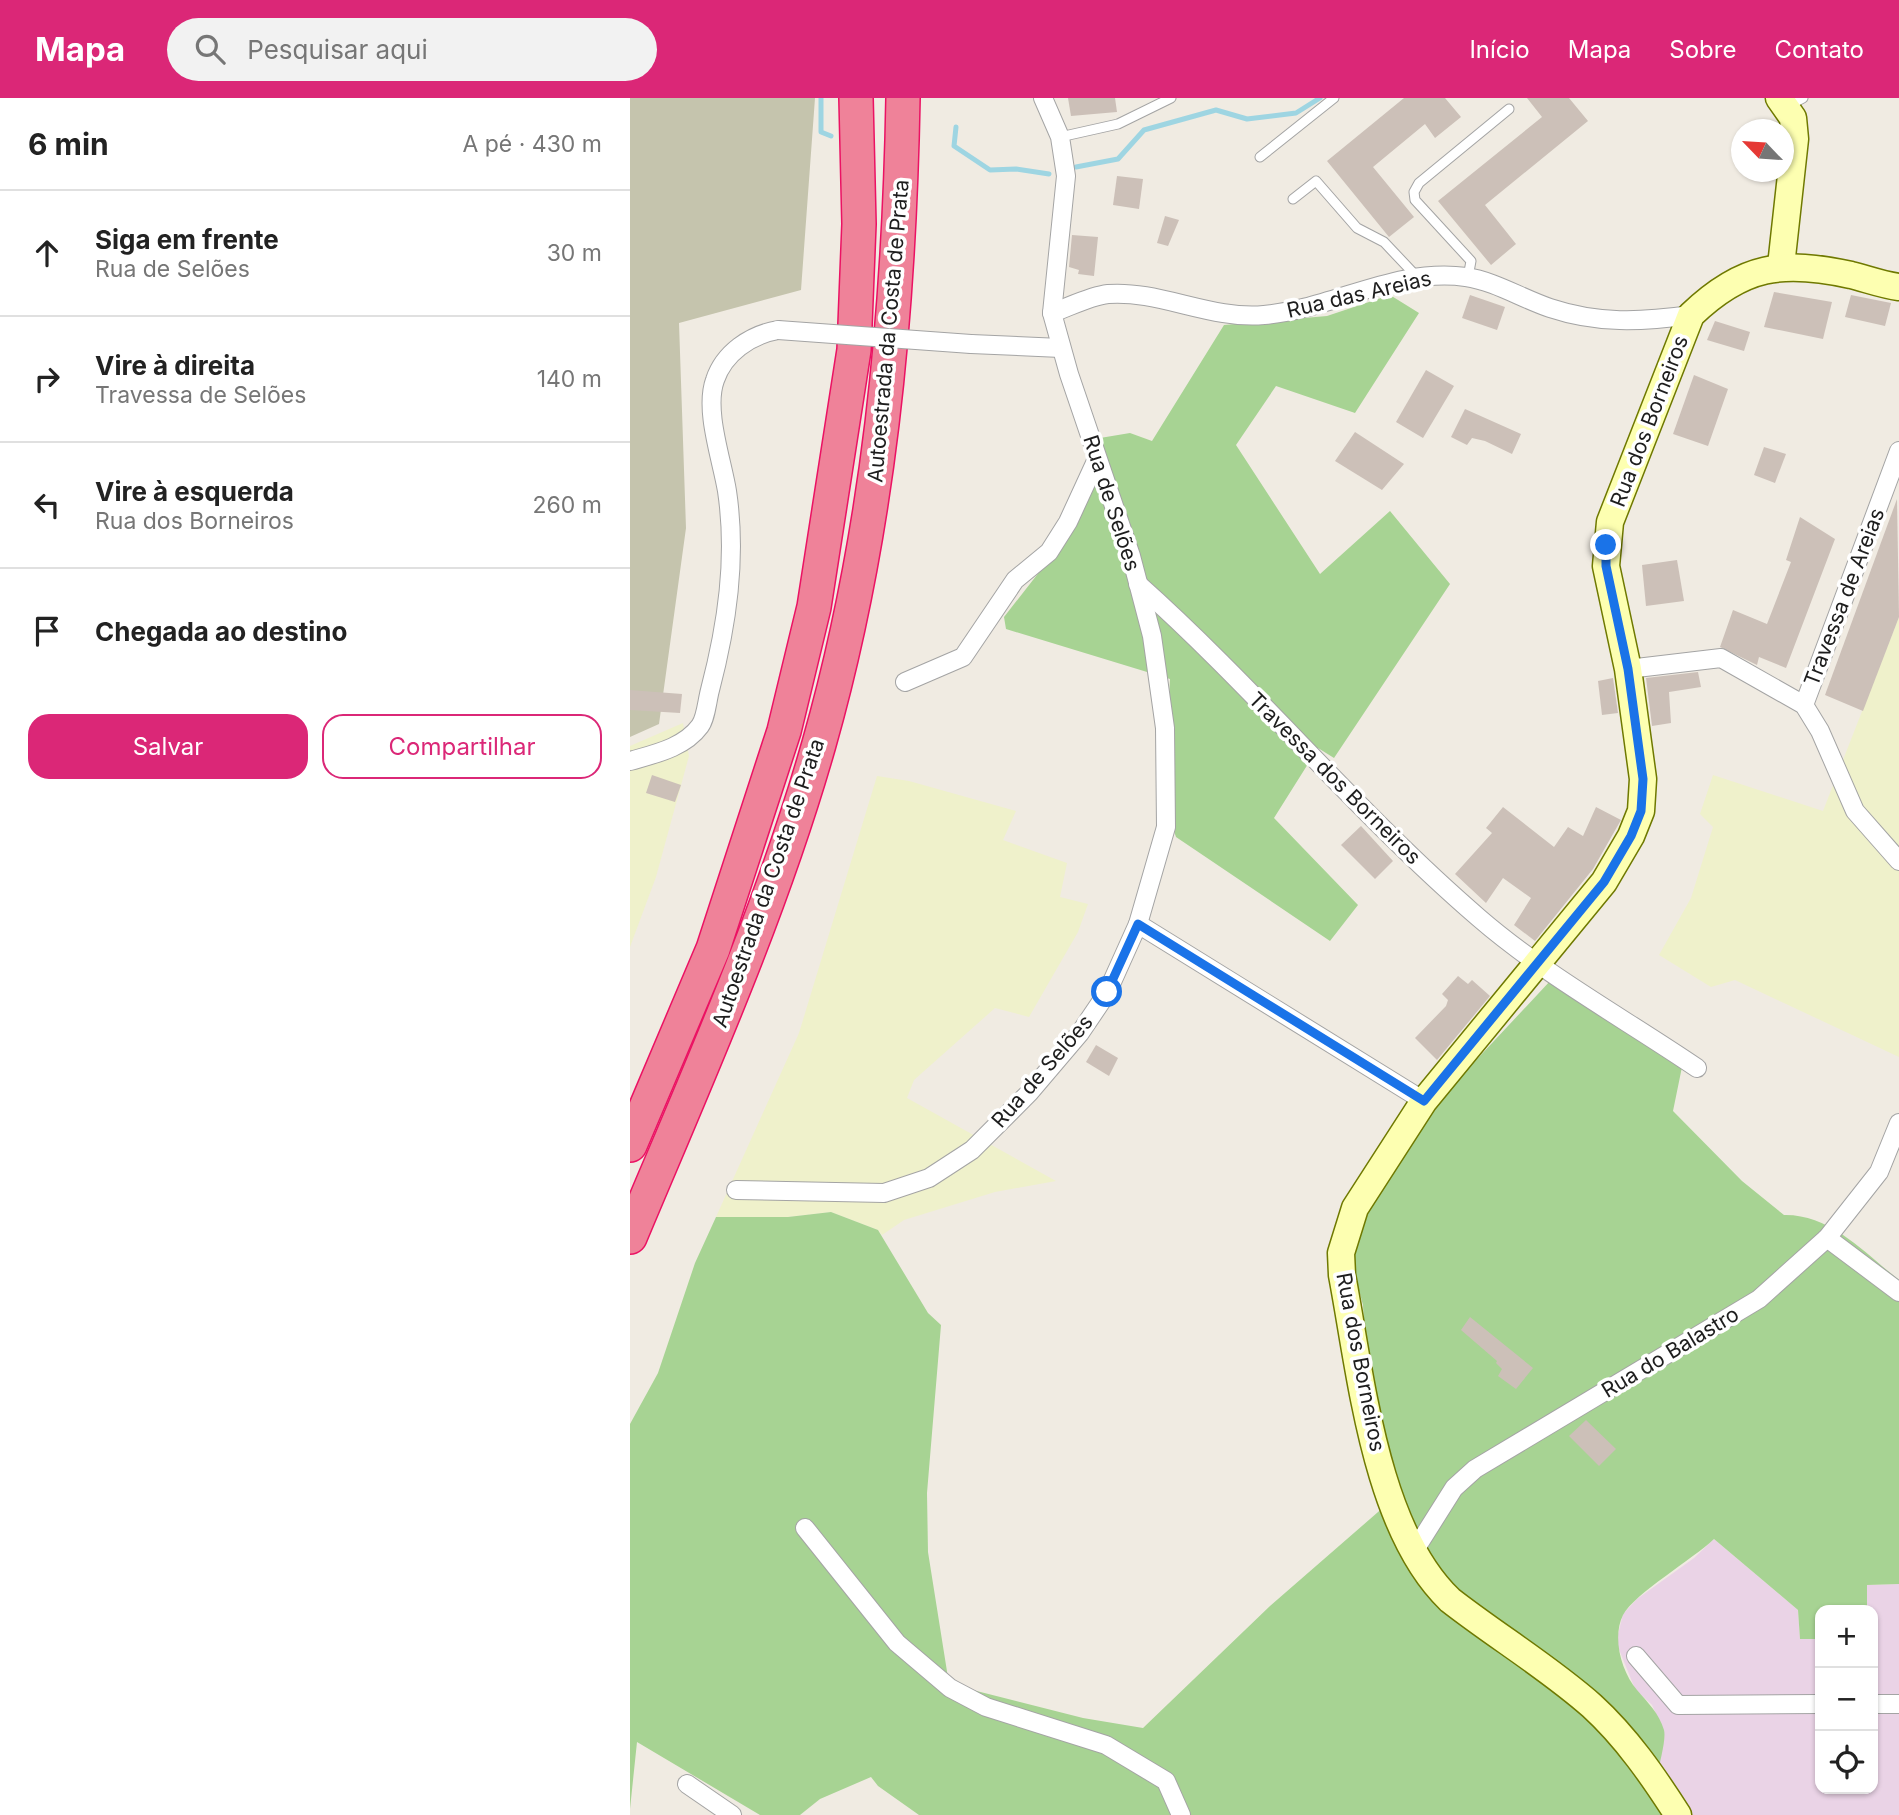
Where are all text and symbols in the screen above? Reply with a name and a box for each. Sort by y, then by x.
search box [167,18,657,81]
text: Mapa [35,29,125,69]
icon: search [191,30,229,68]
text: Pesquisar aqui [247,34,428,65]
text: Início [1469,35,1530,64]
text: Mapa [1568,35,1631,64]
text: Sobre [1669,35,1736,64]
text: Contato [1774,35,1864,64]
north arrow [1731,119,1794,182]
text: 6 min [28,126,109,162]
text: A pé · 430 m [462,130,602,158]
street label: Autoestrada da Costa de Prata [862,179,914,483]
text: Siga em frente [95,224,279,255]
icon: ahead [28,234,66,272]
text: 30 m [547,239,602,267]
text: Rua de Selões [95,255,250,283]
street label: Rua das Areias [1284,265,1434,323]
street label: Rua dos Borneiros [1605,332,1693,510]
text: Vire à direita [95,350,255,381]
icon: right [28,360,66,398]
text: 140 m [537,365,602,393]
text: Travessa de Selões [95,381,306,409]
street label: Rua de Selões [1078,432,1146,574]
text: Vire à esquerda [95,476,294,507]
icon: left [28,486,66,524]
text: 260 m [533,491,602,519]
street label: Travessa de Areias [1799,505,1889,689]
text: Rua dos Borneiros [95,507,294,535]
route end [1590,529,1621,560]
icon: arrive [28,612,66,650]
text: Chegada ao destino [95,616,347,647]
street label: Travessa dos Borneiros [1244,687,1426,869]
button: Salvar [28,714,308,779]
button: Compartilhar [322,714,602,779]
street label: Autoestrada da Costa de Prata [707,735,829,1031]
route start [1091,976,1122,1007]
street label: Rua de Selões [986,1009,1098,1133]
street label: Rua dos Borneiros [1331,1270,1391,1454]
street label: Rua do Balastro [1597,1301,1743,1403]
map controls [1815,1605,1878,1794]
button: + [1815,1605,1878,1668]
button: − [1815,1668,1878,1731]
button: locate [1815,1731,1878,1794]

